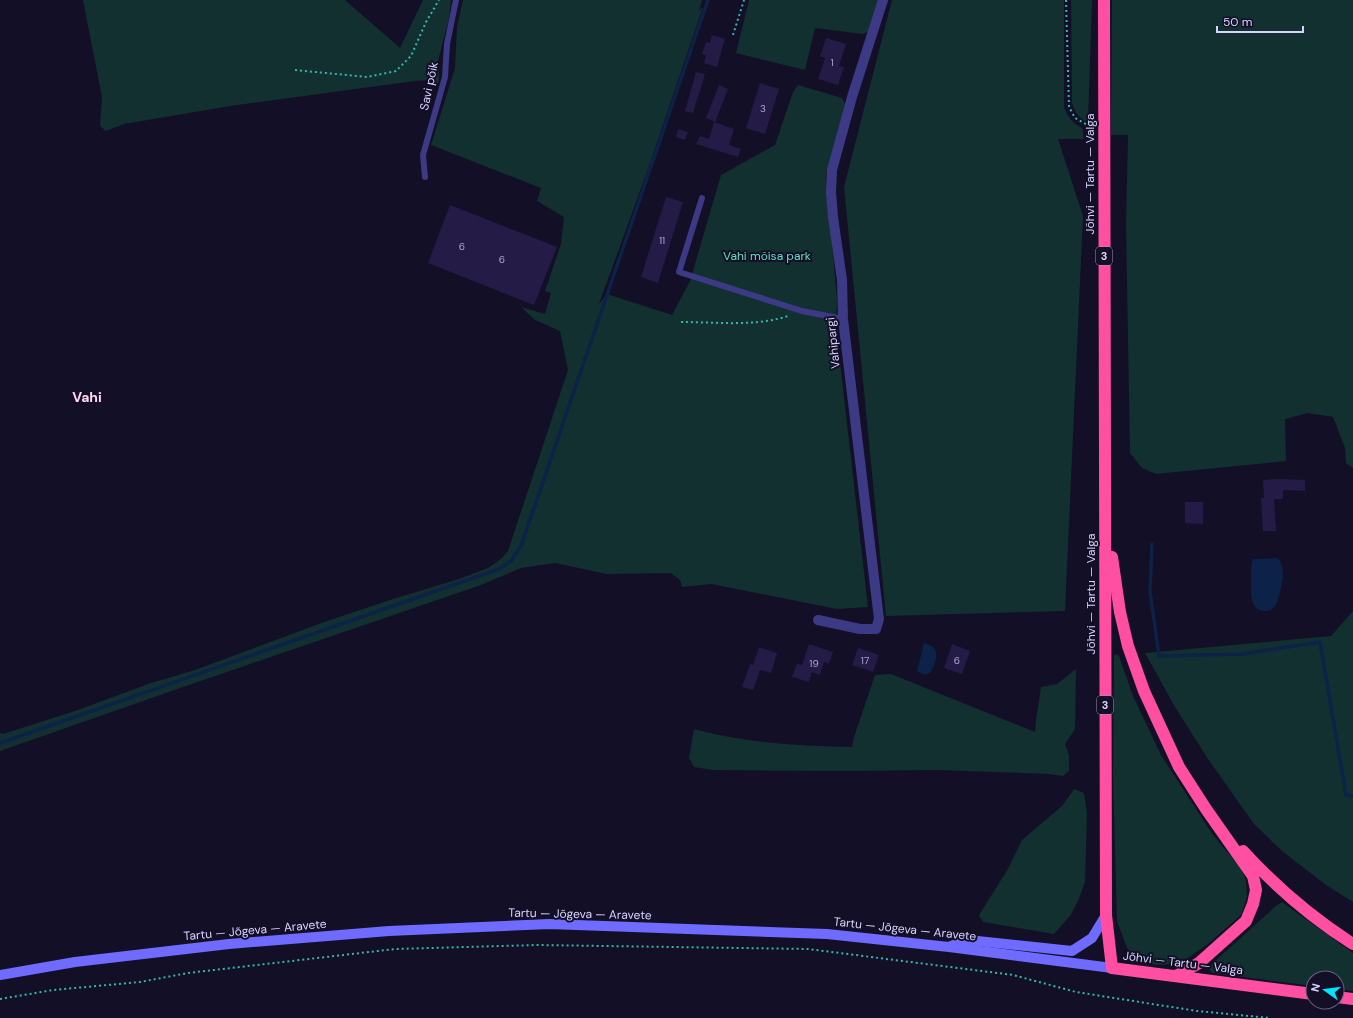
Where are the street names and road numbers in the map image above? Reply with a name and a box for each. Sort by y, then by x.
street label: Savi põik [416,60,442,112]
street label: Jõhvi — Tartu — Valga [1082,113,1098,235]
road number: 3 [1096,247,1112,265]
street label: Vahipargi [822,316,844,369]
street label: Jõhvi — Tartu — Valga [1083,533,1099,655]
road number: 3 [1097,696,1113,714]
street label: Tartu — Jõgeva — Aravete [508,905,652,923]
street label: Tartu — Jõgeva — Aravete [833,914,977,944]
street label: Tartu — Jõgeva — Aravete [183,916,327,944]
street label: Jõhvi — Tartu — Valga [1122,948,1244,978]

